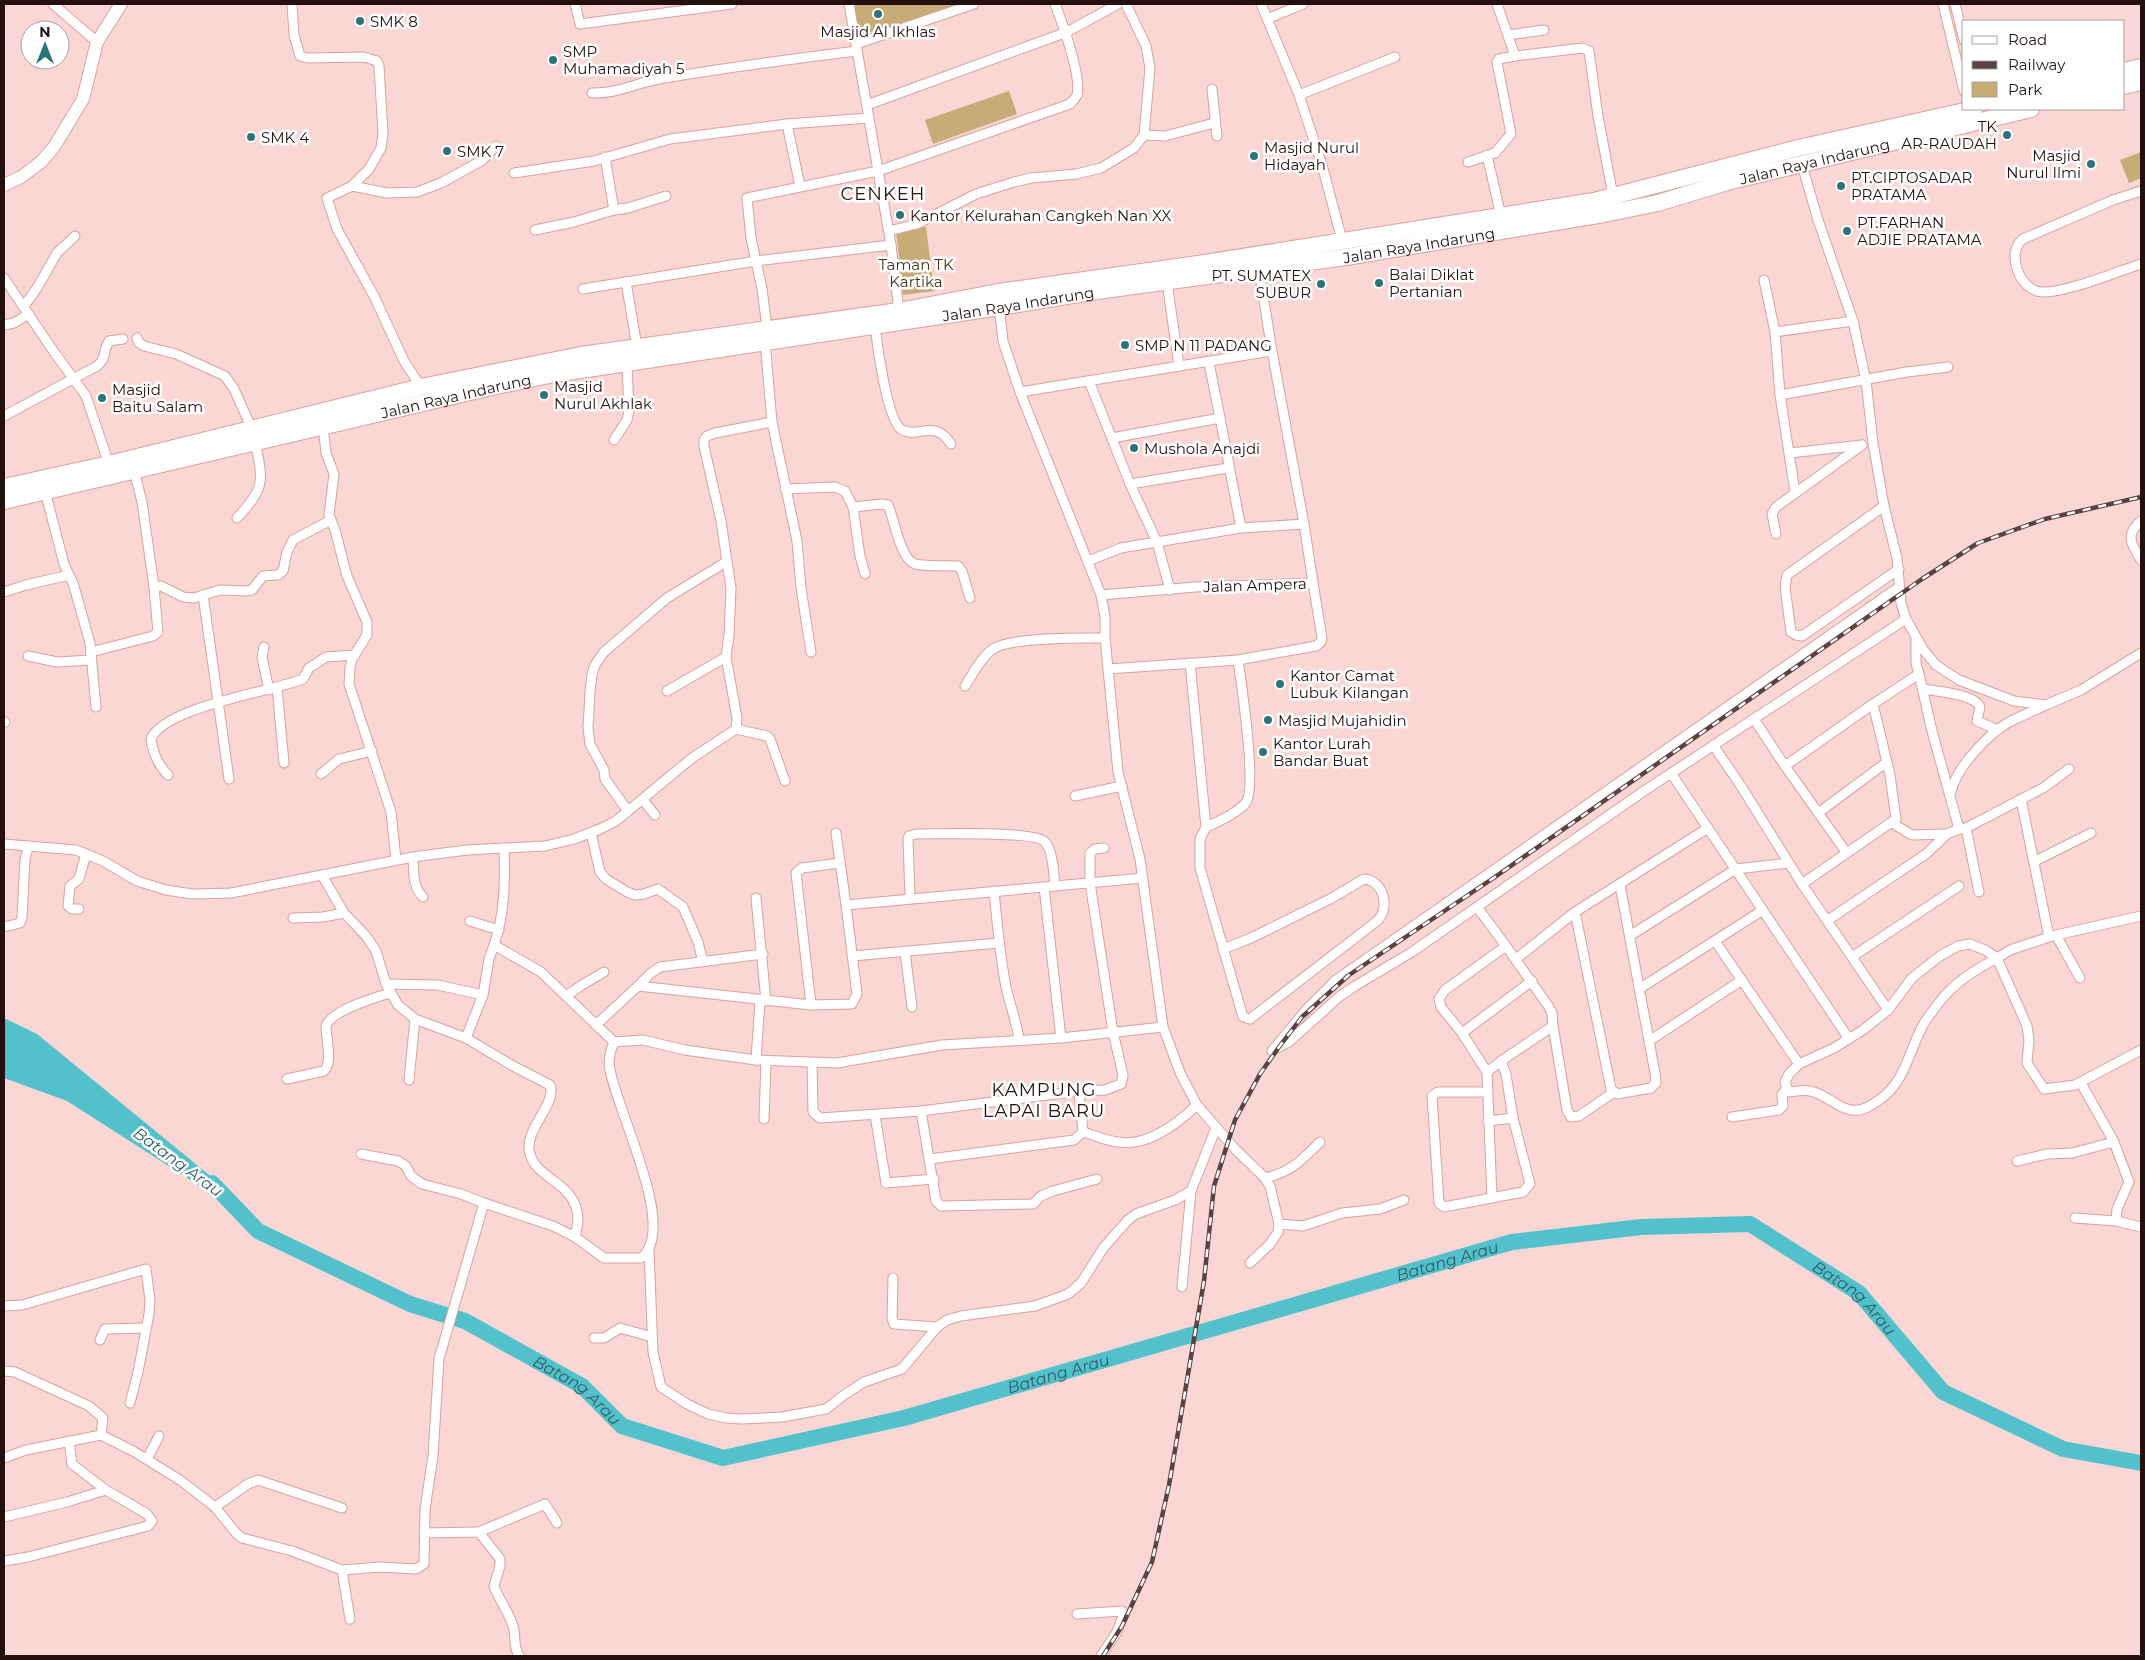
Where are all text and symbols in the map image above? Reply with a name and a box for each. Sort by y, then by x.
marker: Masjid Al Ikhlas [872,8,884,20]
place label: SMK 8 [370,12,418,31]
marker: SMK 8 [354,15,366,27]
north arrow [20,20,70,70]
legend [1962,20,2125,110]
place label: Masjid Al Ikhlas [820,22,936,41]
text: N [39,23,51,41]
text: Road [2008,30,2047,49]
place label: SMP Muhamadiyah 5 [563,42,685,78]
marker: SMP Muhamadiyah 5 [547,54,559,66]
text: Railway [2008,55,2066,74]
text: Park [2008,80,2042,99]
place label: TK AR-RAUDAH [1901,117,1997,153]
place label: SMK 4 [261,128,309,147]
marker: TK AR-RAUDAH [2001,129,2013,141]
marker: SMK 4 [245,131,257,143]
street label: Jalan Raya Indarung [1737,134,1891,188]
place label: Masjid Nurul Hidayah [1264,138,1359,174]
place label: SMK 7 [457,142,504,161]
marker: SMK 7 [441,145,453,157]
place label: Masjid Nurul Ilmi [2006,146,2081,182]
marker: Masjid Nurul Hidayah [1248,150,1260,162]
marker: Masjid Nurul Ilmi [2085,158,2097,170]
place label: PT.CIPTOSADAR PRATAMA [1851,168,1973,204]
marker: PT.CIPTOSADAR PRATAMA [1835,180,1847,192]
district label: CENKEH [841,183,925,205]
place label: Kantor Kelurahan Cangkeh Nan XX [910,206,1172,225]
marker: Kantor Kelurahan Cangkeh Nan XX [894,209,906,221]
place label: PT.FARHAN ADJIE PRATAMA [1857,213,1982,249]
street label: Jalan Raya Indarung [1341,223,1496,267]
marker: PT.FARHAN ADJIE PRATAMA [1841,225,1853,237]
park label: Taman TK Kartika [878,255,954,291]
place label: Balai Diklat Pertanian [1389,265,1474,301]
place label: PT. SUMATEX SUBUR [1212,266,1311,302]
marker: Balai Diklat Pertanian [1373,277,1385,289]
marker: PT. SUMATEX SUBUR [1315,278,1327,290]
street label: Jalan Raya Indarung [940,282,1096,325]
place label: SMP N 11 PADANG [1135,336,1272,355]
marker: SMP N 11 PADANG [1119,339,1131,351]
street label: Jalan Raya Indarung [378,369,533,422]
place label: Masjid Nurul Akhlak [554,377,652,413]
place label: Masjid Baitu Salam [112,380,203,416]
marker: Masjid Nurul Akhlak [538,389,550,401]
marker: Masjid Baitu Salam [96,392,108,404]
place label: Mushola Anajdi [1144,439,1260,458]
marker: Mushola Anajdi [1128,442,1140,454]
street label: Jalan Ampera [1202,574,1307,596]
place label: Kantor Camat Lubuk Kilangan [1290,666,1409,702]
marker: Kantor Camat Lubuk Kilangan [1274,678,1286,690]
place label: Masjid Mujahidin [1278,711,1407,730]
marker: Masjid Mujahidin [1262,714,1274,726]
place label: Kantor Lurah Bandar Buat [1273,734,1371,770]
marker: Kantor Lurah Bandar Buat [1257,746,1269,758]
district label: KAMPUNG LAPAI BARU [983,1079,1105,1122]
water label: Batang Arau [130,1123,226,1201]
water label: Batang Arau [1394,1237,1501,1285]
water label: Batang Arau [1809,1257,1900,1339]
water label: Batang Arau [1005,1350,1112,1397]
water label: Batang Arau [530,1351,625,1429]

